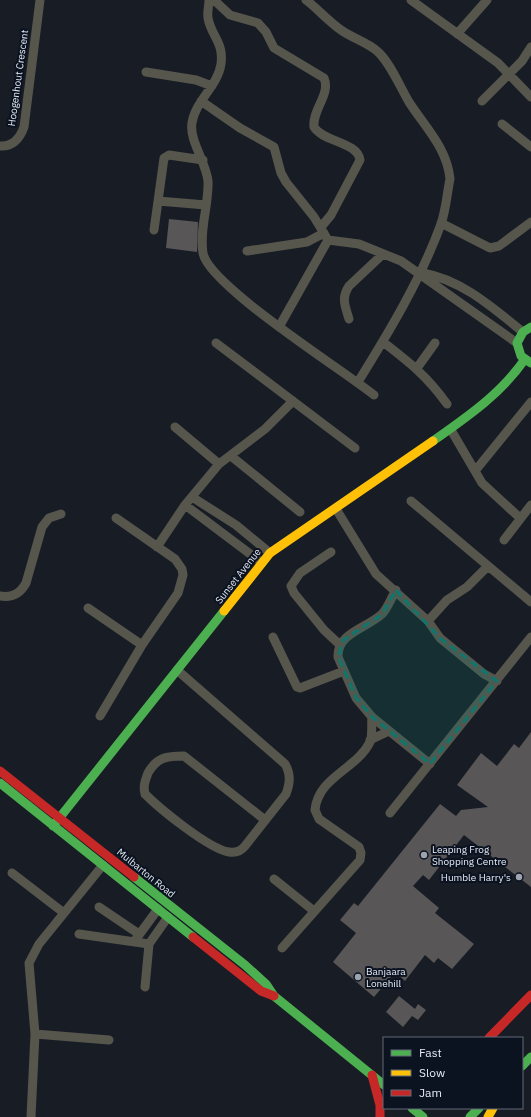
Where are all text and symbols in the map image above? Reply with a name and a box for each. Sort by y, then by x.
street label: Hoogenhout Crescent [5,28,31,127]
street label: Sunset Avenue [212,545,264,606]
place label: Leaping Frog Shopping Centre [432,843,507,868]
street label: Mulbarton Road [114,845,178,901]
marker: Leaping Frog Shopping Centre [419,850,429,860]
place label: Humble Harry's [441,871,511,884]
marker: Humble Harry's [514,872,524,882]
place label: Banjaara Lonehill [366,965,406,990]
marker: Banjaara Lonehill [353,972,363,982]
legend [383,1037,523,1109]
text: Fast [419,1045,442,1060]
text: Slow [419,1065,445,1080]
text: Jam [419,1085,442,1100]

